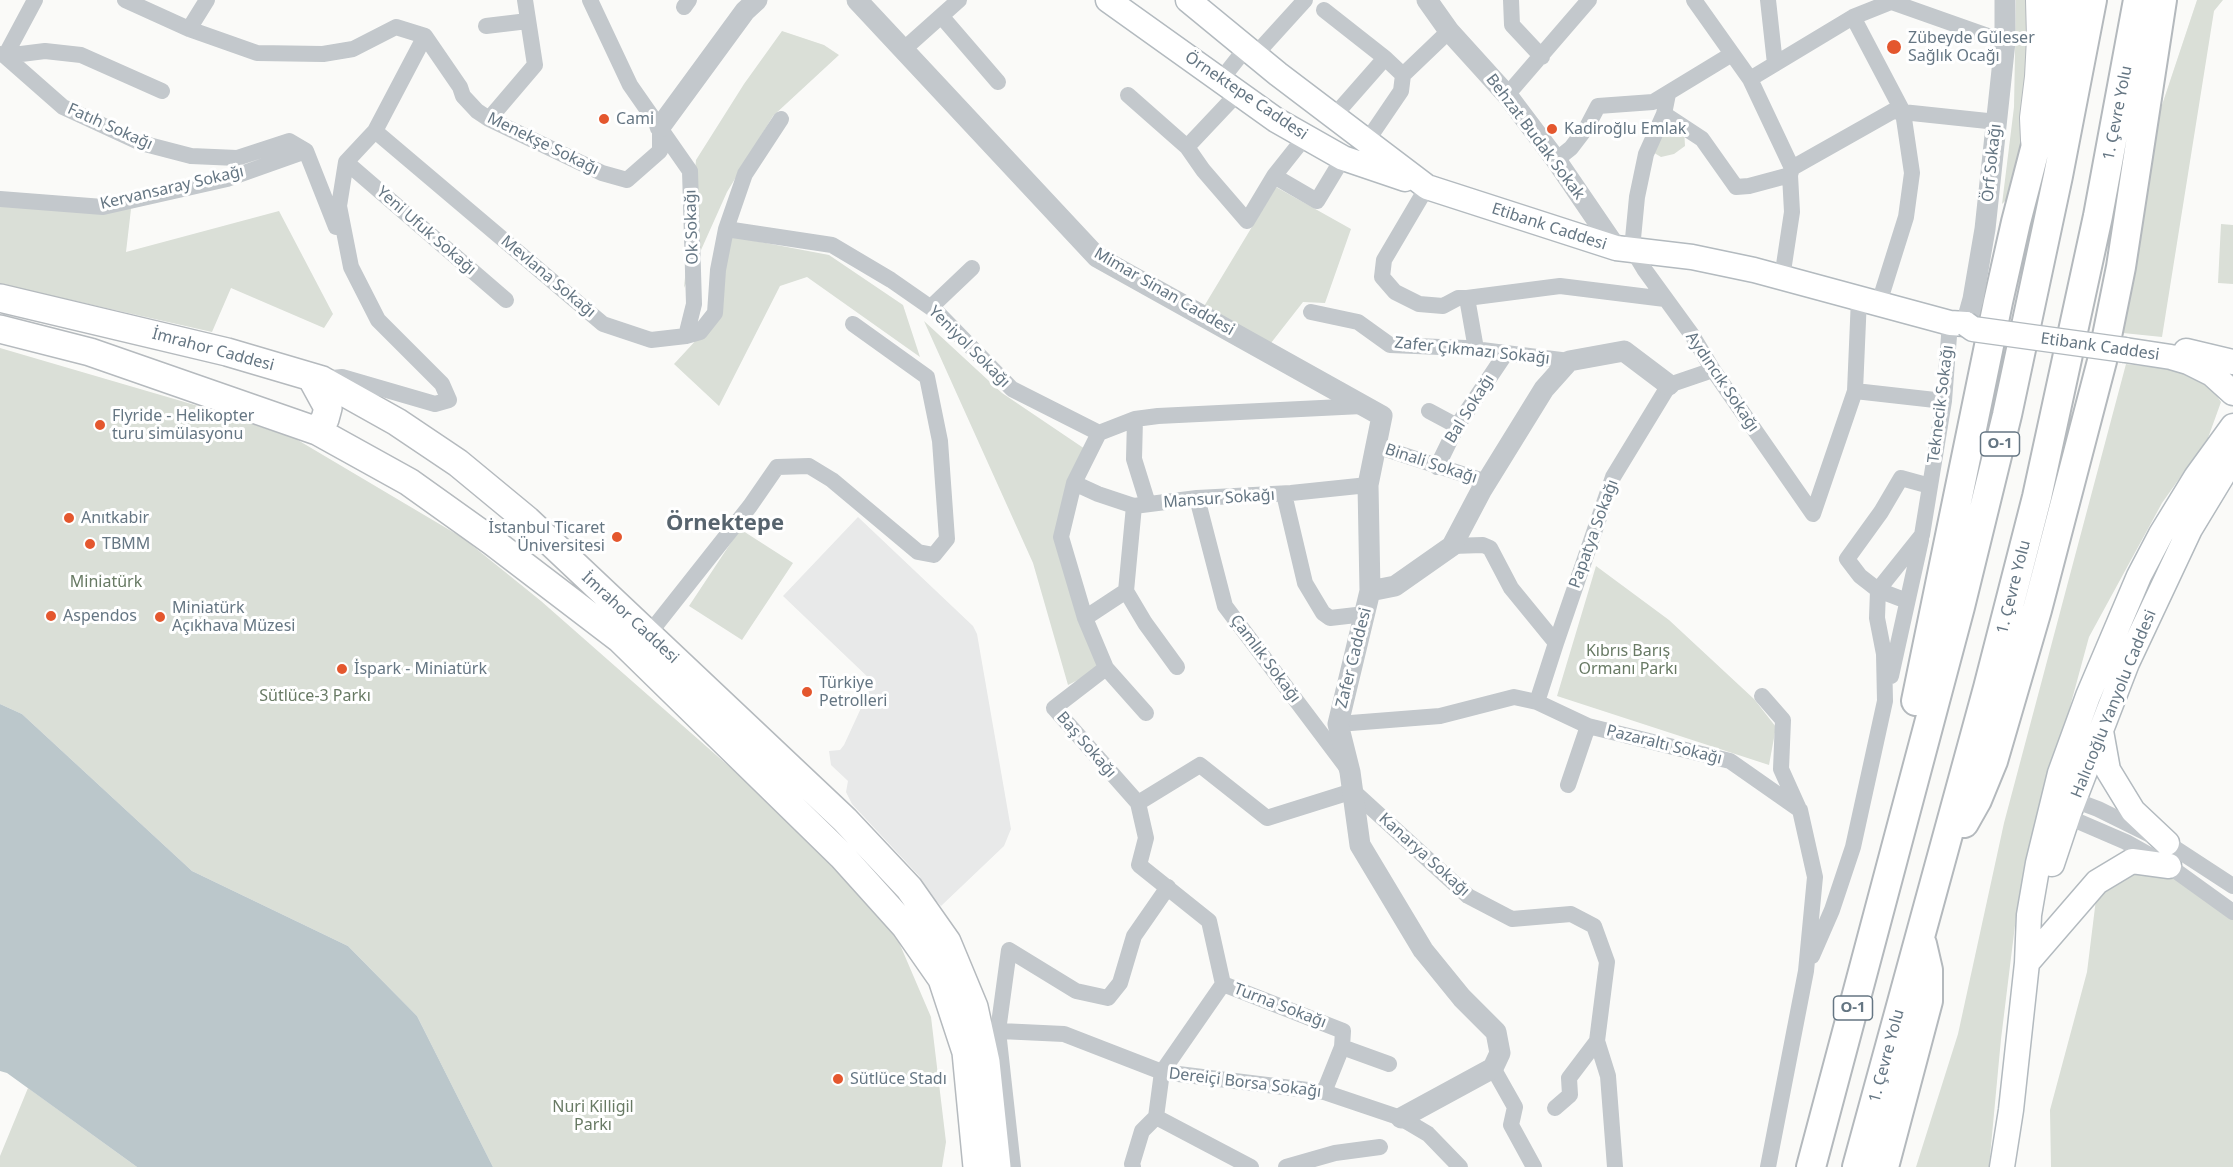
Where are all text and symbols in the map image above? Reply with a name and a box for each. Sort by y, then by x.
place label: Zübeyde Güleser Sağlık Ocağı [1908,28,2035,66]
marker: Zübeyde Güleser Sağlık Ocağı [1885,38,1903,56]
street label: Örnektepe Caddesi [1181,48,1311,144]
street label: 1. Çevre Yolu [2099,64,2137,162]
street label: Behzat Budak Sokak [1482,70,1588,204]
street label: Fatıh Sokağı [64,100,156,154]
street label: Menekşe Sokağı [484,109,602,179]
place label: Cami [616,109,654,129]
marker: Cami [597,112,611,126]
place label: Kadiroğlu Emlak [1564,119,1686,139]
marker: Kadiroğlu Emlak [1545,122,1559,136]
street label: Örf Sokağı [1978,123,2006,203]
street label: Kervansaray Sokağı [98,162,246,214]
street label: Yeni Ufuk Sokağı [372,183,480,279]
street label: Ok Sokağı [681,189,703,265]
street label: Etibank Caddesi [1489,199,1609,255]
street label: Mevlana Sokağı [497,232,599,322]
street label: Mimar Sinan Caddesi [1090,244,1238,340]
street label: Yeniyol Sokağı [924,302,1014,392]
street label: İmrahor Caddesi [150,324,276,376]
street label: Aydıncık Sokağı [1681,328,1763,436]
street label: Etibank Caddesi [2039,329,2161,365]
street label: Zafer Çıkmazı Sokağı [1393,333,1551,369]
street label: Teknecik Sokağı [1924,344,1958,464]
street label: Bal Sokağı [1441,371,1499,447]
place label: Flyride - Helikopter turu simülasyonu [112,406,254,444]
marker: Flyride - Helikopter turu simülasyonu [93,418,107,432]
road number: O-1 [1980,432,2020,456]
street label: Binali Sokağı [1382,440,1480,488]
street label: Papatya Sokağı [1565,477,1623,591]
street label: Mansur Sokağı [1163,486,1275,512]
place label: Anıtkabir [81,508,149,528]
marker: Anıtkabir [62,511,76,525]
district label: Örnektepe [666,511,784,537]
place label: İstanbul Ticaret Üniversitesi [488,518,605,556]
marker: İstanbul Ticaret Üniversitesi [610,530,624,544]
place label: TBMM [102,534,150,554]
marker: TBMM [83,537,97,551]
street label: 1. Çevre Yolu [1993,538,2035,636]
street label: İmrahor Caddesi [578,568,682,668]
park label: Miniatürk [70,572,142,592]
place label: Miniatürk Açıkhava Müzesi [172,598,295,636]
place label: Aspendos [63,606,137,626]
street label: Zafer Caddesi [1332,606,1376,710]
street label: Halıcıoğlu Yanyolu Caddesi [2067,607,2161,801]
marker: Aspendos [44,609,58,623]
marker: Miniatürk Açıkhava Müzesi [153,610,167,624]
street label: Çamlık Sokağı [1226,611,1304,707]
park label: Kıbrıs Barış Ormanı Parkı [1578,641,1678,679]
place label: İspark - Miniatürk [354,659,487,679]
marker: İspark - Miniatürk [335,662,349,676]
place label: Türkiye Petrolleri [819,673,887,711]
marker: Türkiye Petrolleri [800,685,814,699]
park label: Sütlüce-3 Parkı [259,686,371,706]
street label: Baş Sokağı [1052,708,1120,782]
street label: Pazaraltı Sokağı [1604,721,1724,769]
street label: Kanarya Sokağı [1375,809,1473,901]
street label: Turna Sokağı [1231,980,1329,1032]
road number: O-1 [1834,996,1872,1020]
street label: 1. Çevre Yolu [1865,1007,1909,1105]
street label: Dereiçi Borsa Sokağı [1168,1064,1322,1102]
place label: Sütlüce Stadı [850,1069,947,1089]
marker: Sütlüce Stadı [831,1072,845,1086]
park label: Nuri Killigil Parkı [552,1097,634,1135]

